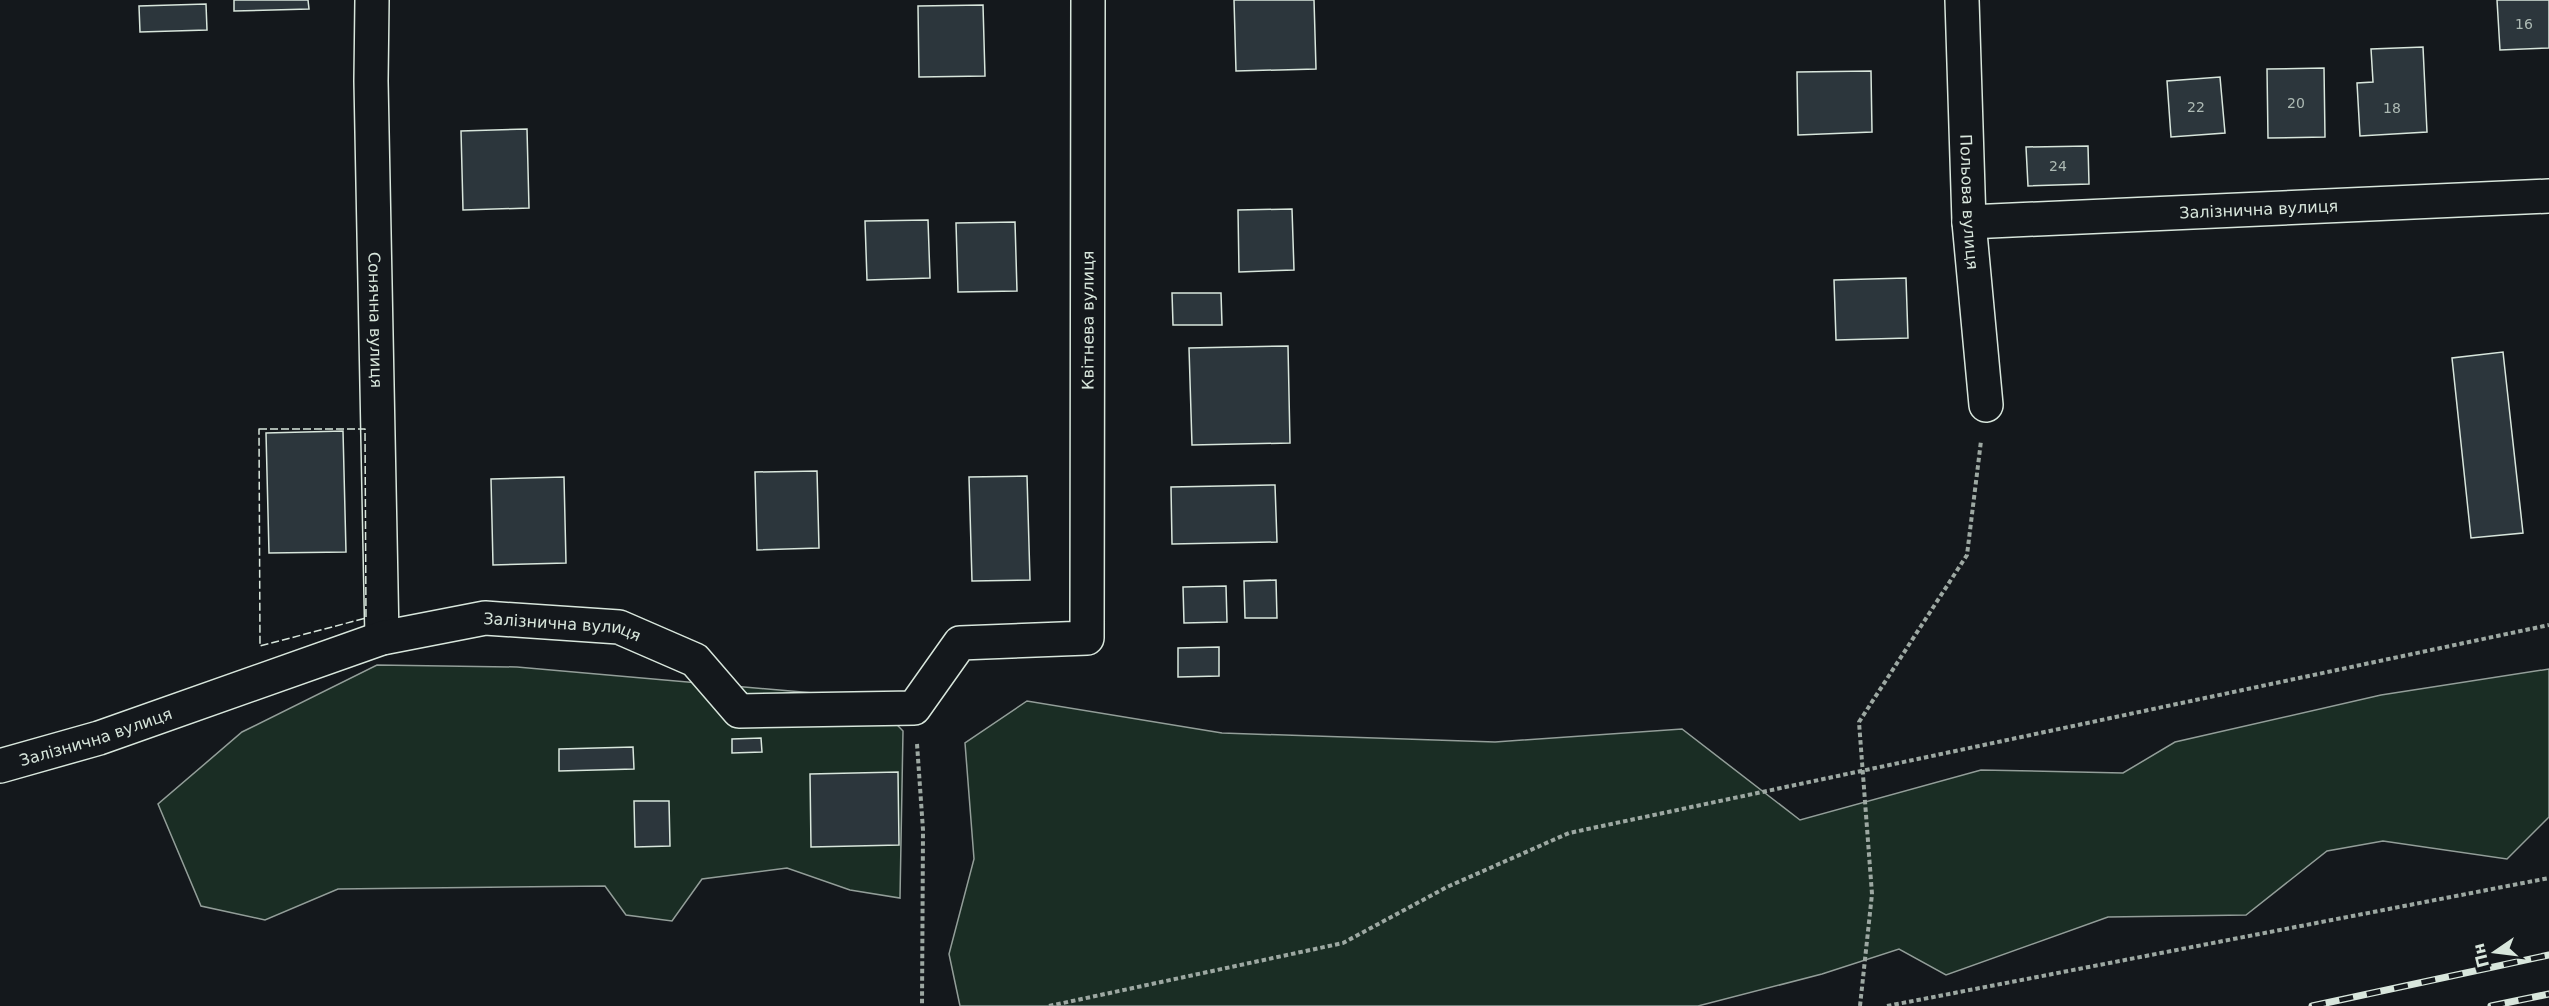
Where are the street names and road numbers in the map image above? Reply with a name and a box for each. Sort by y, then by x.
street label: Польова вулиця [1957,134,1983,270]
street label: Залізнична вулиця [2179,196,2339,222]
street label: Квітнева вулиця [1078,251,1097,390]
street label: Сонячна вулиця [365,252,387,388]
street label: Залізнична вулиця [483,608,644,645]
street label: Залізнична вулиця [17,704,174,770]

